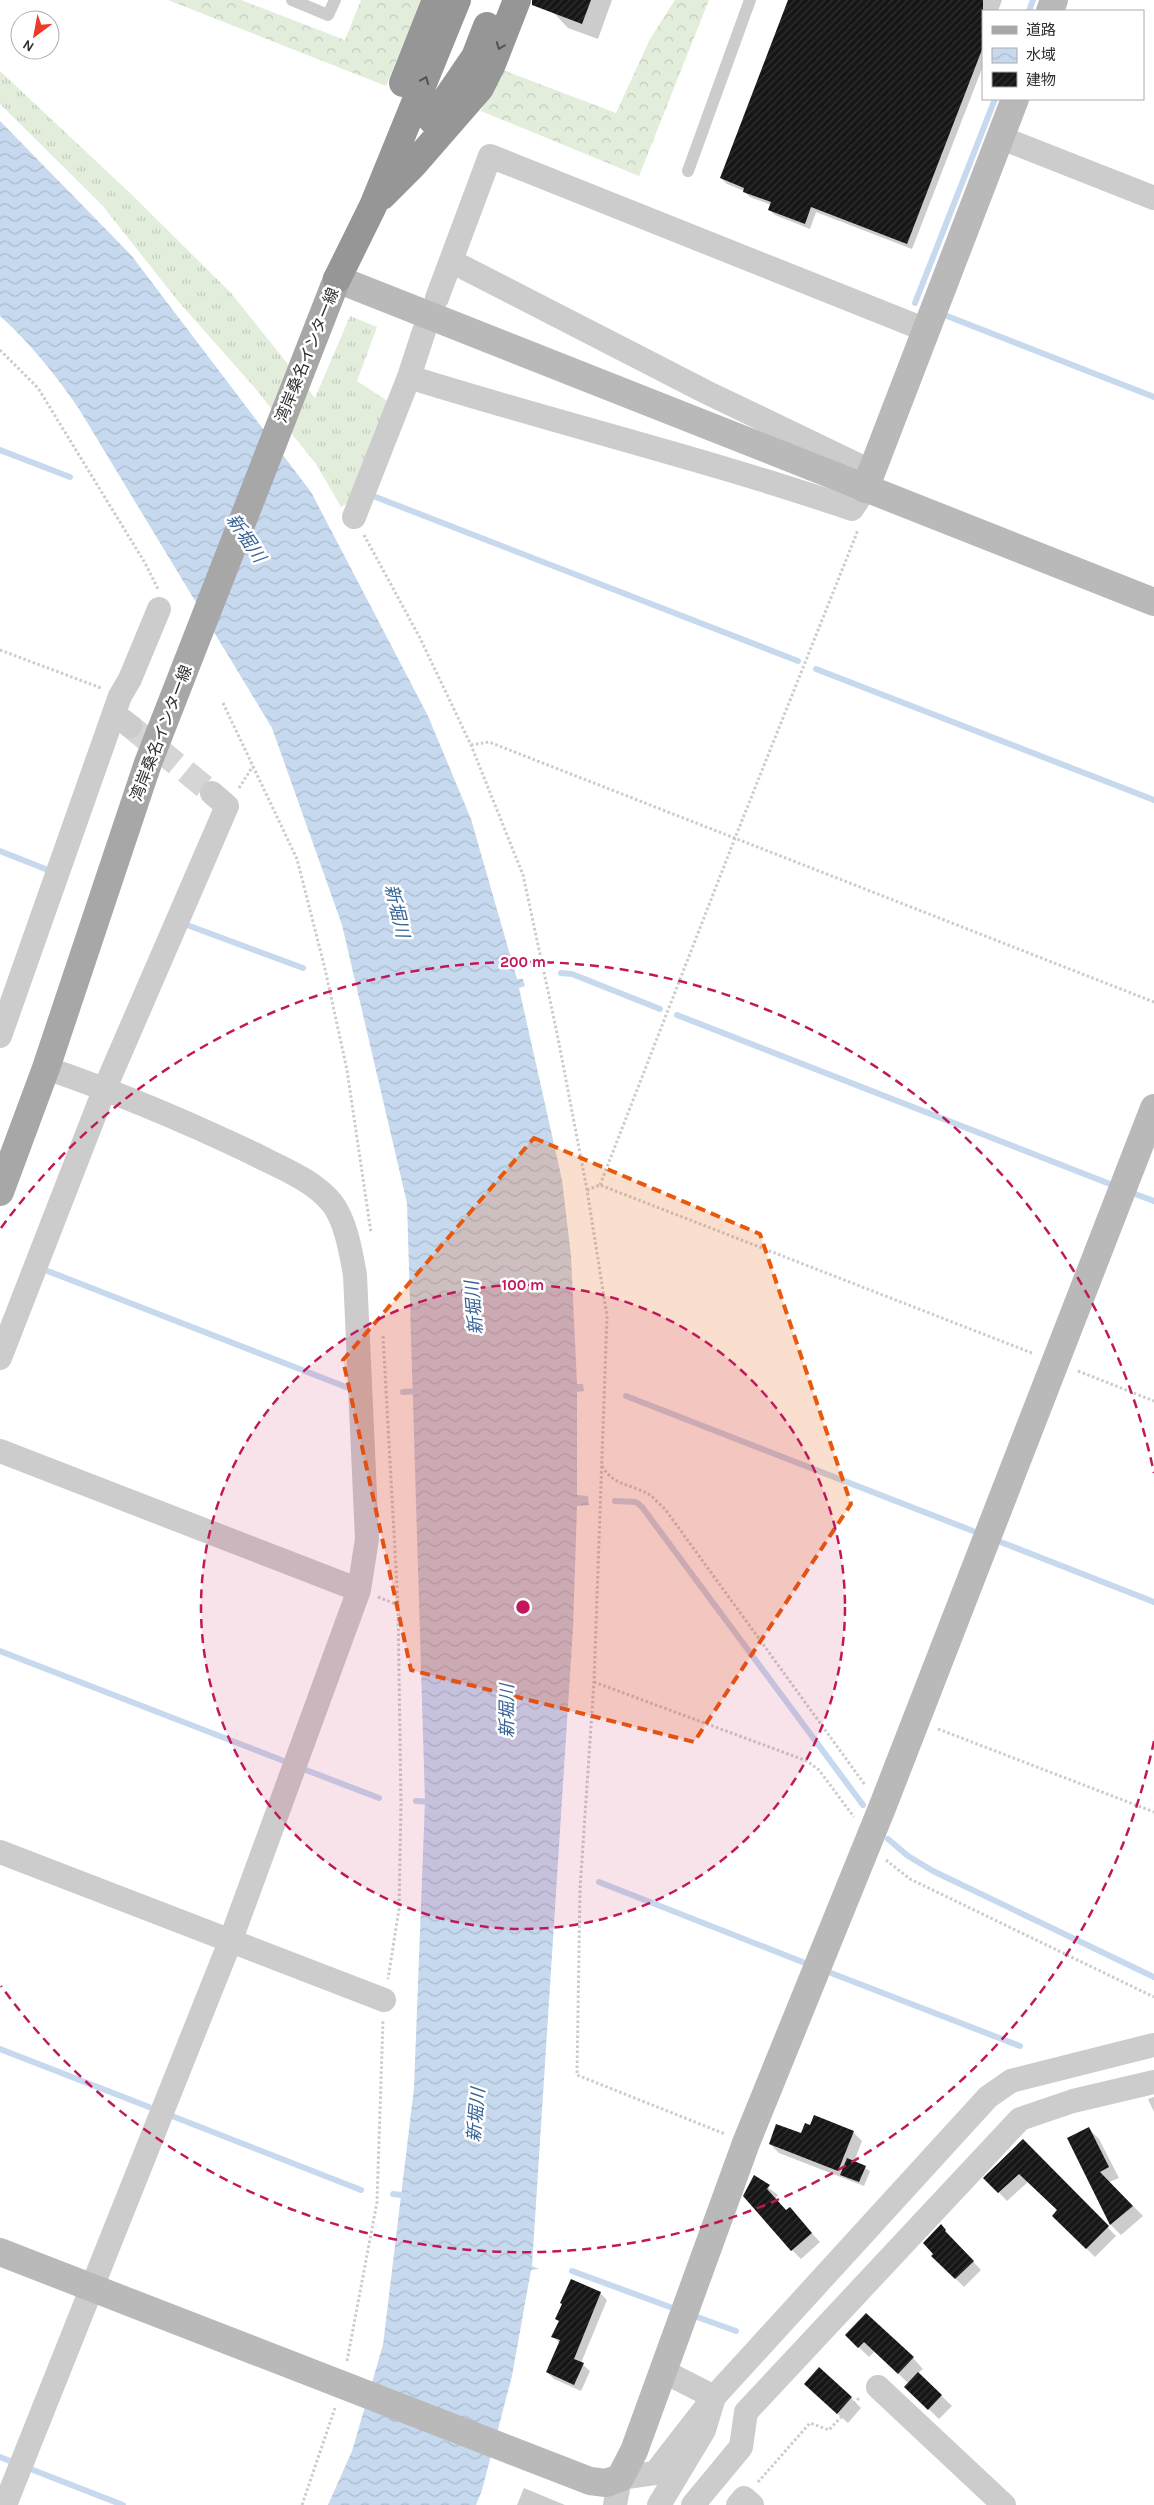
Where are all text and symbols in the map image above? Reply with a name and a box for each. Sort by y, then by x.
north arrow [10,10,60,60]
legend [982,10,1144,100]
text: 道路 [1026,21,1056,39]
text: N [20,36,37,55]
one-way arrow [495,41,505,49]
text: 水域 [1026,46,1056,64]
text: 建物 [1026,71,1056,89]
one-way arrow [419,76,429,84]
street label: 湾岸桑名インター線 [271,285,343,425]
water label: 新堀川 [222,509,271,568]
street label: 湾岸桑名インター線 [126,662,196,804]
water label: 新堀川 [380,882,414,942]
text: 200 m [500,953,546,971]
text: 100 m [502,1276,544,1294]
water label: 新堀川 [461,1278,487,1336]
centre of rings [514,1598,532,1616]
water label: 新堀川 [496,1682,518,1738]
water label: 新堀川 [463,2085,489,2143]

